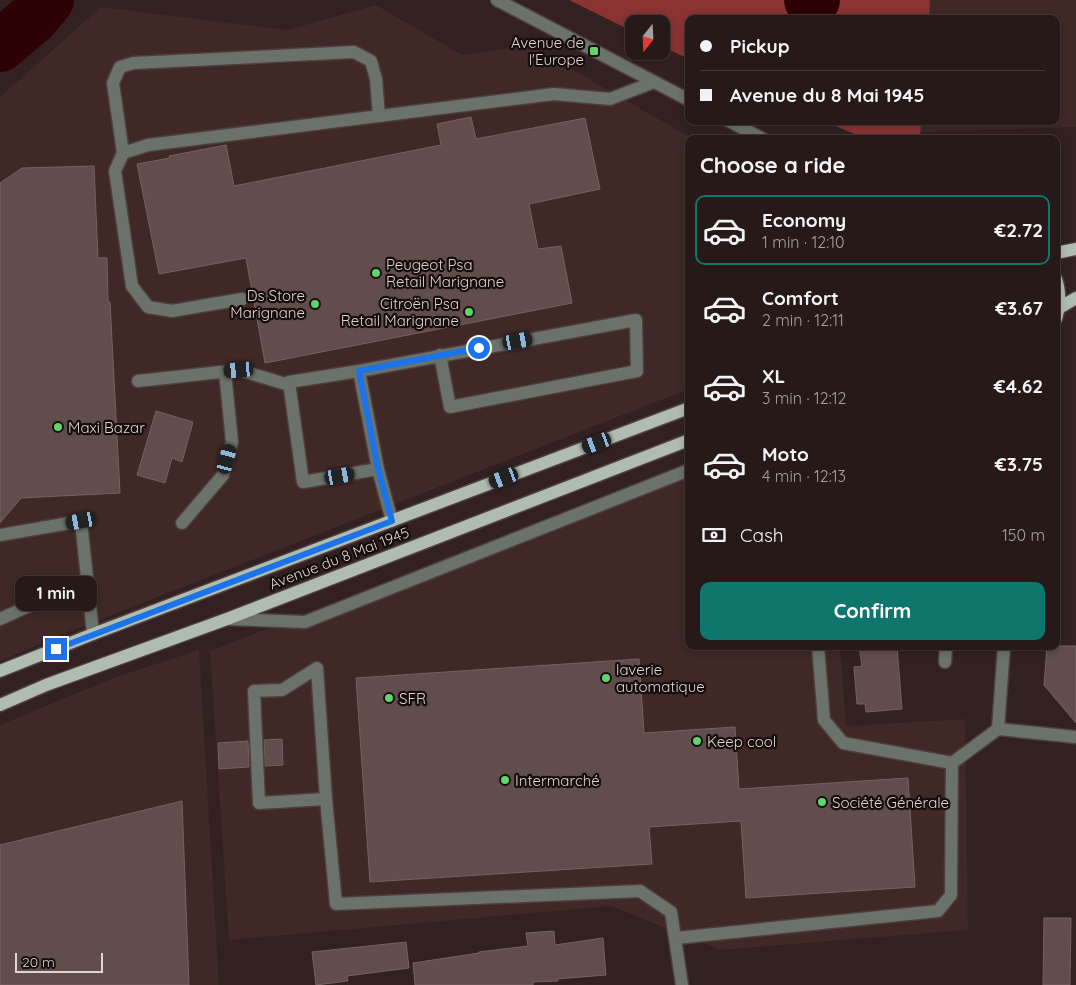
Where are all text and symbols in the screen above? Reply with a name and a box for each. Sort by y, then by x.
north arrow [625,15,670,60]
map controls [625,15,670,60]
place label: Avenue de l'Europe [511,33,584,69]
text: Pickup [730,34,790,58]
marker: Avenue de l'Europe [588,45,600,57]
text: Avenue du 8 Mai 1945 [730,83,924,107]
text: Choose a ride [700,151,845,179]
icon: car [702,208,747,253]
text: Economy [762,208,846,232]
text: €2.72 [994,218,1043,242]
text: 1 min · 12:10 [762,232,845,252]
place label: Peugeot Psa Retail Marignane [386,255,504,291]
marker: Peugeot Psa Retail Marignane [370,267,382,279]
place label: Ds Store Marignane [230,286,305,322]
icon: car [702,286,747,331]
text: Comfort [762,286,839,310]
place label: Citroën Psa Retail Marignane [341,294,459,330]
text: €3.67 [995,296,1043,320]
marker: Ds Store Marignane [309,298,321,310]
marker: Citroën Psa Retail Marignane [463,306,475,318]
text: 2 min · 12:11 [762,310,844,330]
car [501,331,534,351]
route start [468,337,490,359]
car [223,361,254,379]
icon: car [702,364,747,409]
text: XL [762,364,785,388]
text: €4.62 [994,374,1043,398]
text: 3 min · 12:12 [762,388,846,408]
place label: Maxi Bazar [68,418,145,437]
marker: Maxi Bazar [52,421,64,433]
car [580,431,613,455]
icon: car [702,442,747,487]
text: Moto [762,442,809,466]
car [215,443,238,475]
text: €3.75 [995,452,1043,476]
car [323,466,356,486]
car [487,466,520,490]
text: 4 min · 12:13 [762,466,846,486]
car [64,511,97,531]
icon: cash [700,521,728,549]
street label: Avenue du 8 Mai 1945 [266,523,412,593]
text: Cash [740,523,784,547]
text: 150 m [1002,525,1045,545]
callout: 1 min [15,576,97,612]
button: Confirm [700,582,1045,640]
text: 1 min [37,583,75,603]
route end [45,638,67,660]
place label: laverie automatique [616,660,705,696]
marker: laverie automatique [600,672,612,684]
place label: SFR [399,689,426,708]
marker: SFR [383,692,395,704]
place label: Keep cool [707,732,776,751]
marker: Keep cool [691,735,703,747]
place label: Intermarché [515,771,600,790]
marker: Intermarché [499,774,511,786]
place label: Société Générale [832,793,949,812]
marker: Société Générale [816,796,828,808]
scale bar [15,950,102,973]
text: 20 m [22,953,55,971]

